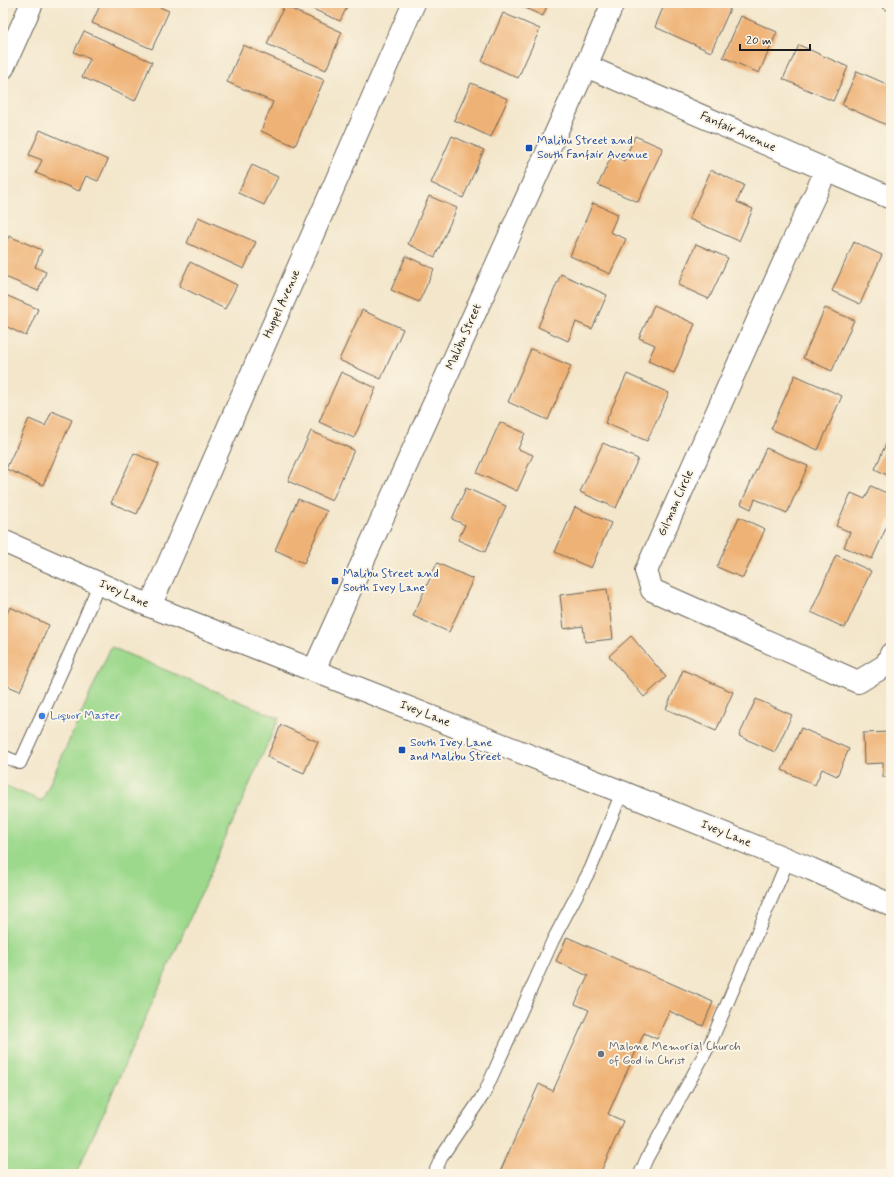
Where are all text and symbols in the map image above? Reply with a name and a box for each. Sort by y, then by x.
scale bar [740,26,810,52]
text: 20 m [746,33,772,49]
street label: Fanfair Avenue [697,108,779,156]
place label: Malibu Street and South Fanfair Avenue [537,133,648,163]
marker: Malibu Street and South Fanfair Avenue [524,143,534,153]
street label: Huppel Avenue [260,267,304,341]
street label: Malibu Street [442,301,486,372]
street label: Gilman Circle [654,467,698,539]
place label: Malibu Street and South Ivey Lane [343,566,439,596]
street label: Ivey Lane [97,576,151,612]
marker: Malibu Street and South Ivey Lane [330,576,340,586]
street label: Ivey Lane [397,697,453,731]
place label: Liquor Master [50,708,120,724]
marker: Liquor Master [37,711,47,721]
place label: South Ivey Lane and Malibu Street [410,735,502,765]
marker: South Ivey Lane and Malibu Street [397,745,407,755]
street label: Ivey Lane [698,817,754,851]
place label: Malone Memorial Church of God in Christ [609,1039,741,1069]
marker: Malone Memorial Church of God in Christ [596,1049,606,1059]

